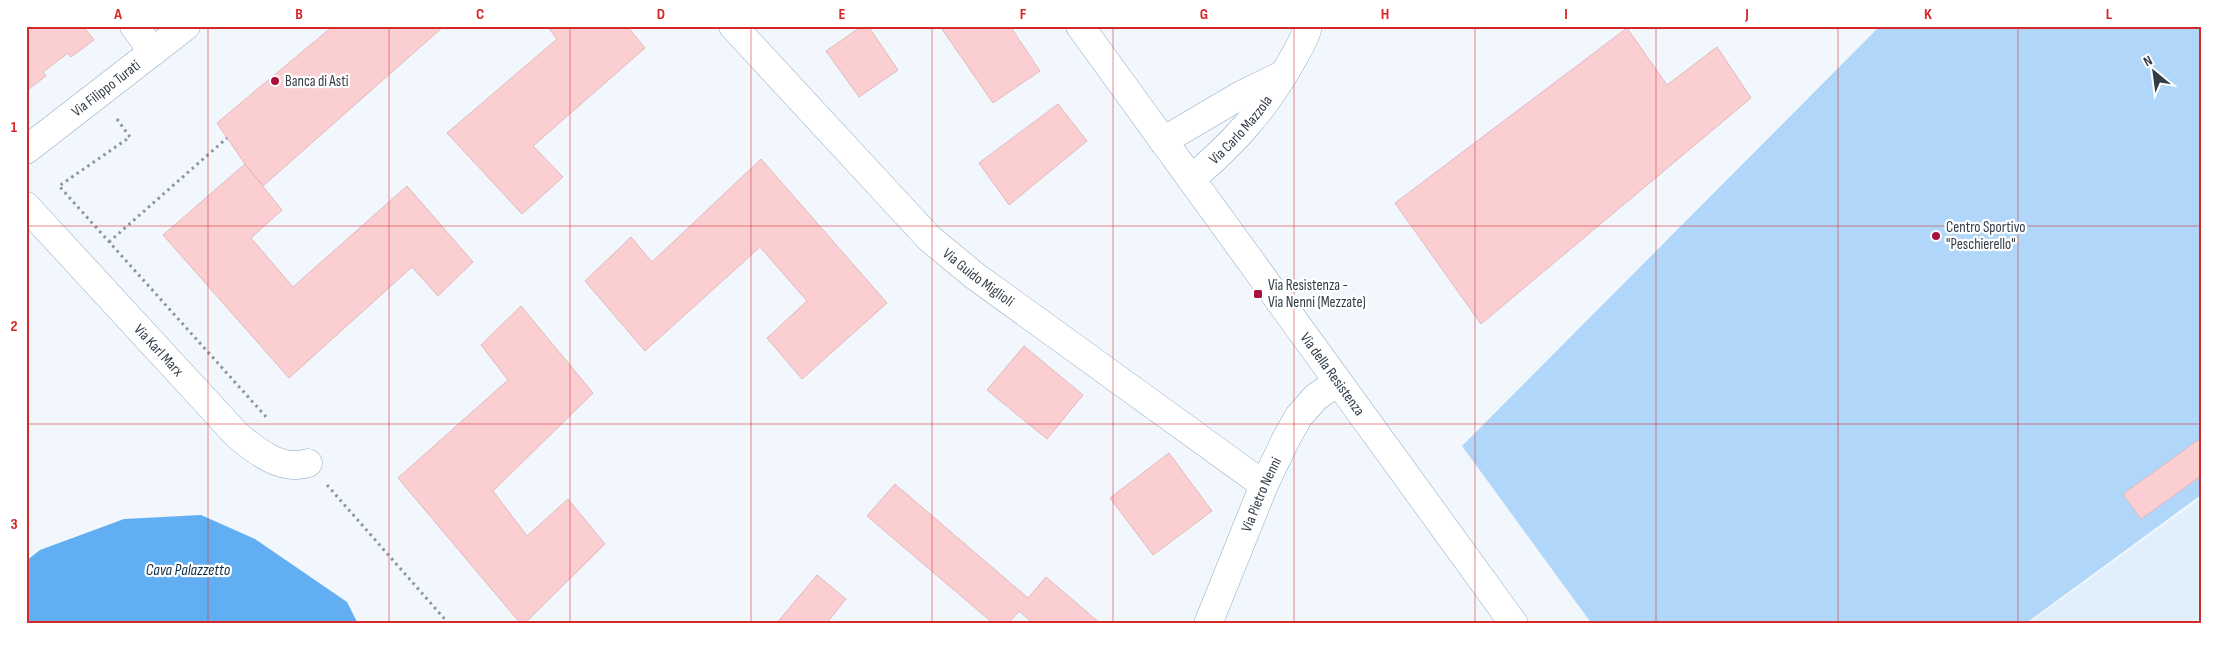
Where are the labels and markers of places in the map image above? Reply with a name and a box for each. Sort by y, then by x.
place label: Banca di Asti [285,72,349,91]
marker: Banca di Asti [269,75,281,87]
place label: Centro Sportivo "Peschierello" [1946,218,2026,254]
marker: Centro Sportivo "Peschierello" [1930,230,1942,242]
place label: Via Resistenza - Via Nenni (Mezzate) [1268,276,1366,312]
marker: Via Resistenza - Via Nenni (Mezzate) [1252,288,1264,300]

